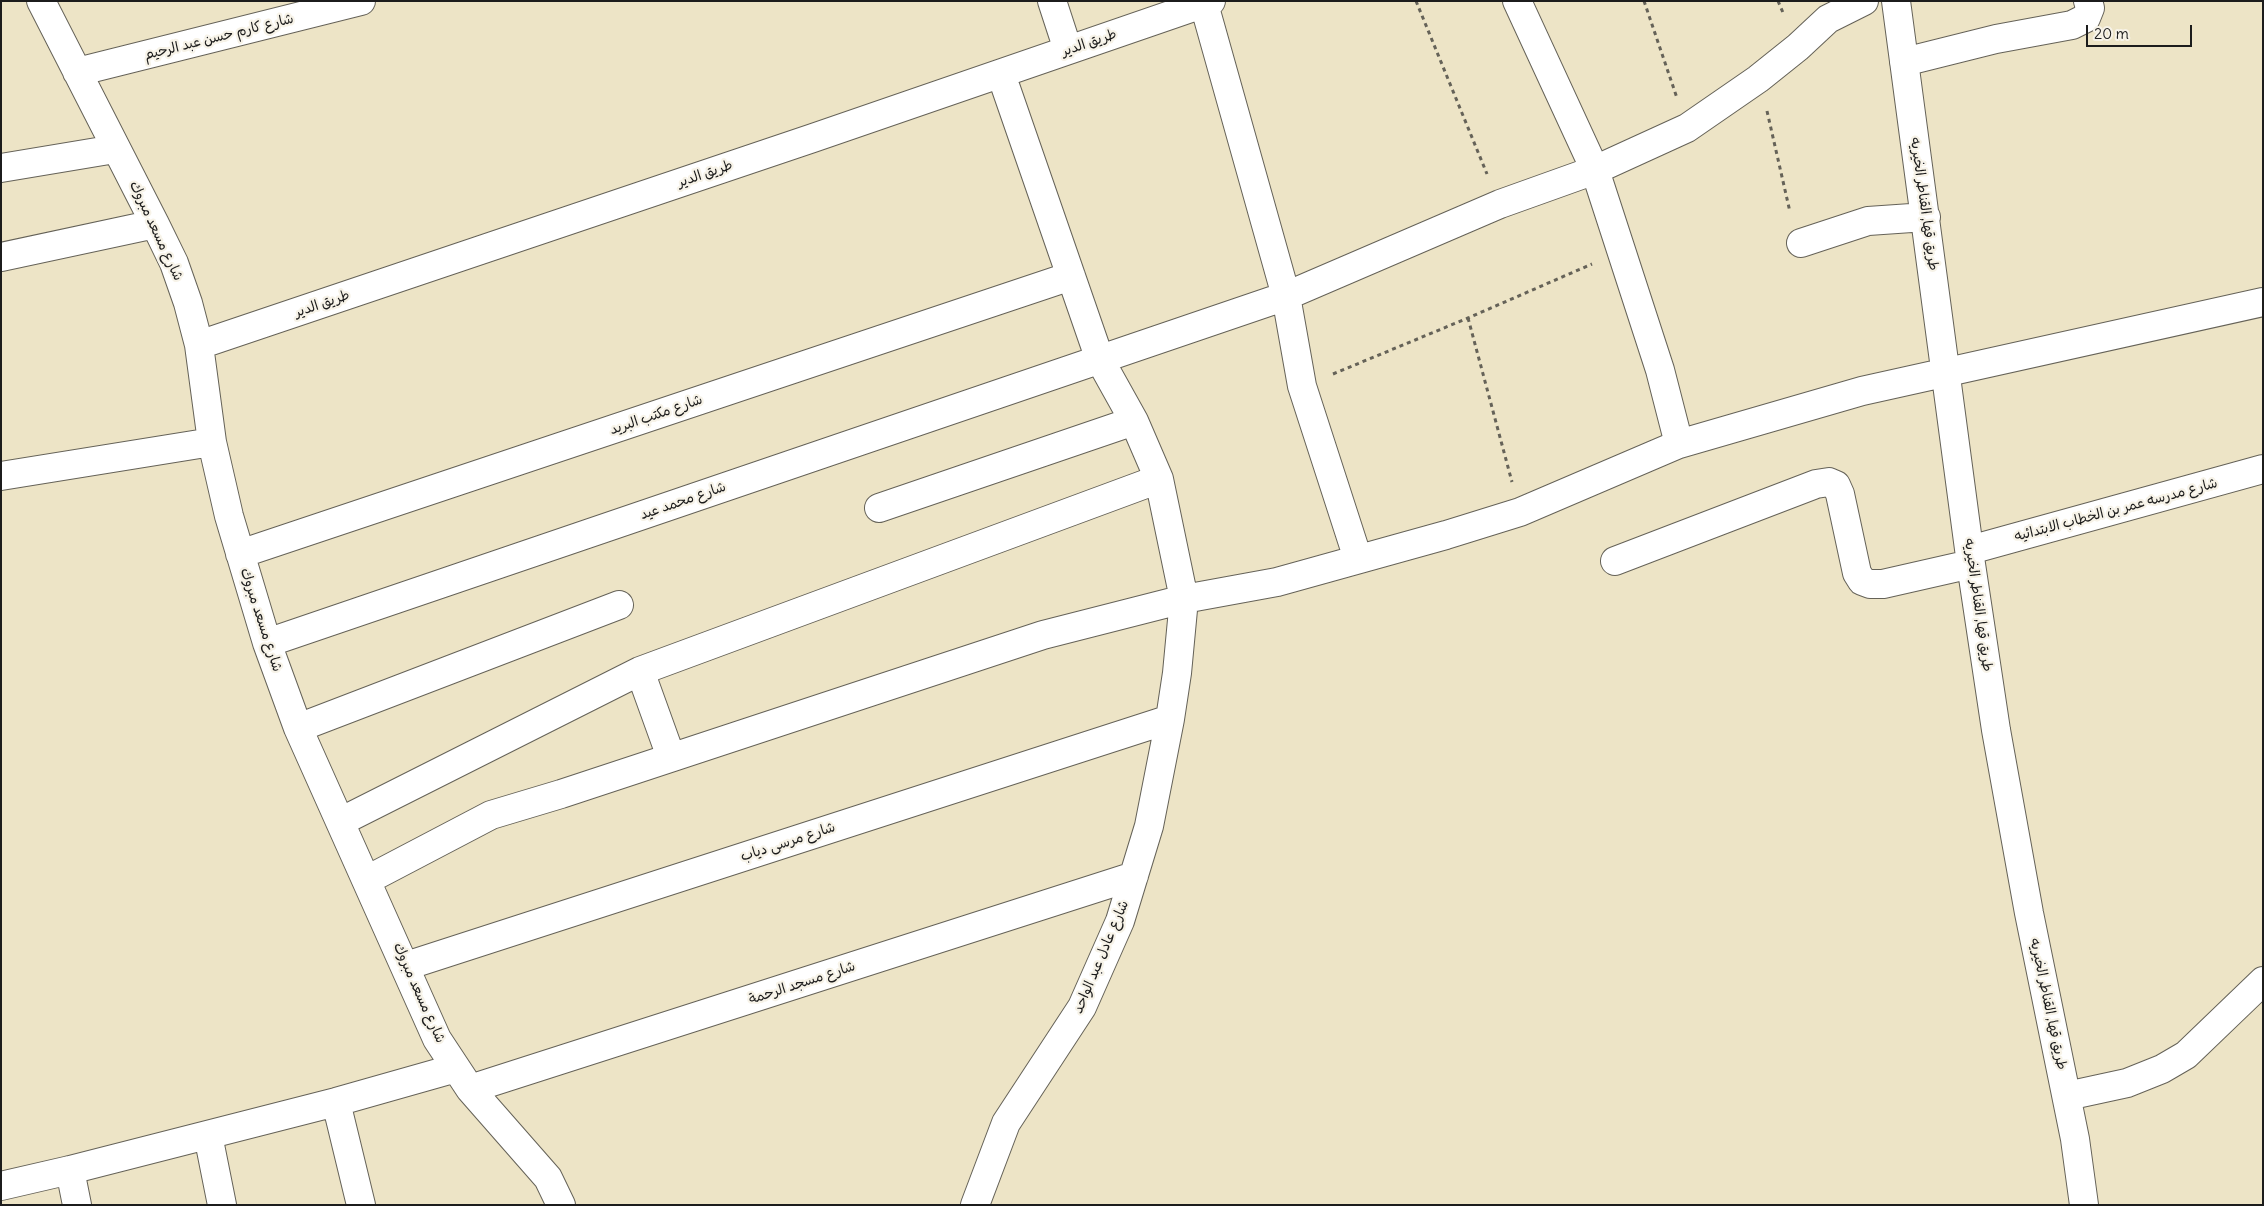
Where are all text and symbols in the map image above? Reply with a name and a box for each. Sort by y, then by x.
street label: شارع كارم حسن عبد الرحيم [143,10,295,64]
scale bar [2089,15,2195,47]
text: 20 m [2094,24,2129,43]
street label: طريق الدير [1059,26,1119,60]
street label: طريق قها, القناطر الخيريه [1906,136,1942,272]
street label: طريق الدير [675,157,735,191]
street label: شارع مسعد مبروك [126,178,186,284]
street label: طريق الدير [292,287,352,321]
street label: شارع مكتب البريد [607,391,705,439]
street label: شارع مدرسه عمر بن الخطاب الابتدائيه [2013,475,2219,545]
street label: شارع محمد عيد [638,478,728,524]
street label: طريق قها, القناطر الخيريه [1960,537,1996,673]
street label: شارع مسعد مبروك [236,566,286,674]
street label: شارع مرسى دياب [739,819,837,865]
street label: شارع عادل عبد الواحد [1070,898,1132,1016]
street label: طريق قها, القناطر الخيريه [2026,937,2070,1071]
street label: شارع مسعد مبروك [389,940,449,1046]
street label: شارع مسجد الرحمة [747,958,857,1008]

